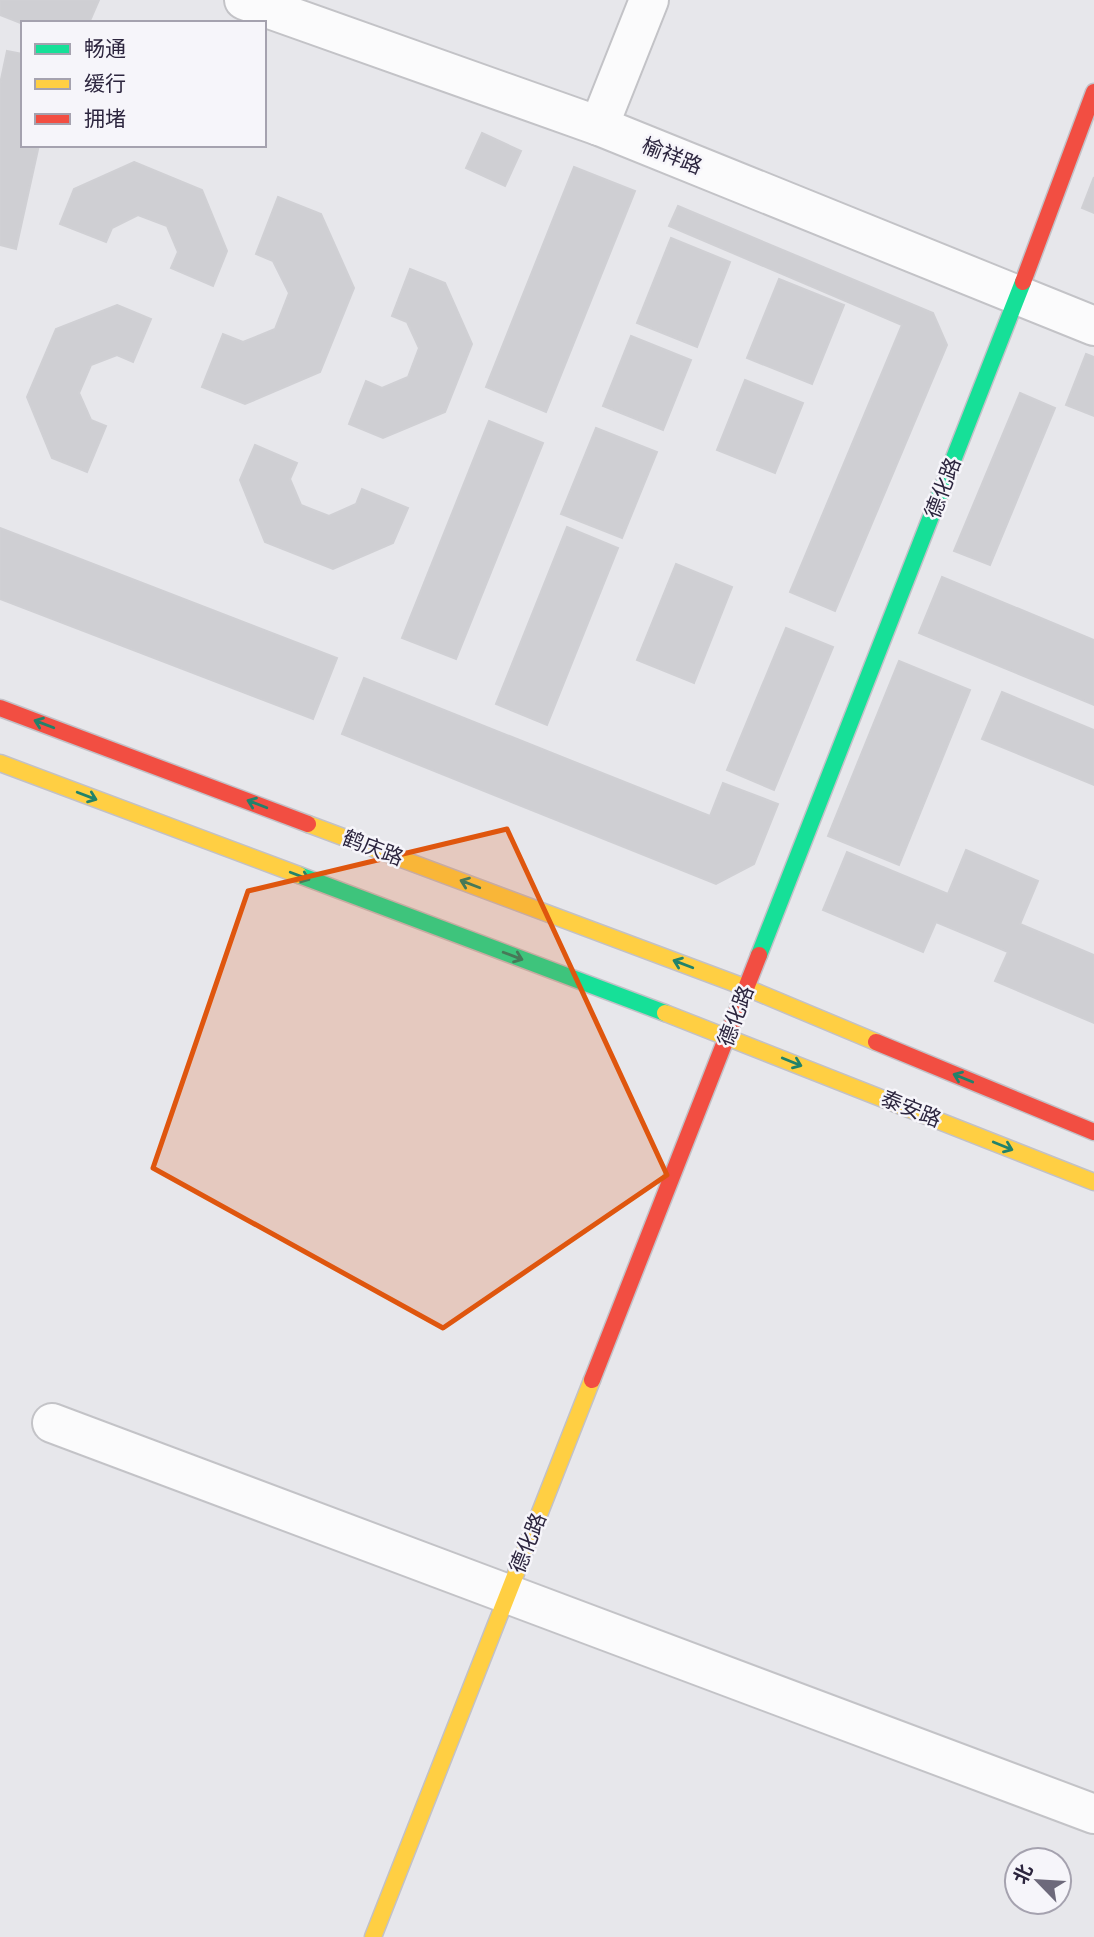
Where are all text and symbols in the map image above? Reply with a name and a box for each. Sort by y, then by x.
legend [21,21,266,147]
text: 畅通 [84,35,126,61]
text: 缓行 [84,70,126,96]
text: 拥堵 [84,105,126,131]
street label: 榆祥路 [638,131,706,179]
street label: 德化路 [919,454,965,522]
one-way arrow [33,717,55,730]
one-way arrow [75,791,97,803]
one-way arrow [246,797,268,810]
street label: 鹤庆路 [339,824,407,870]
one-way arrow [288,870,310,883]
one-way arrow [459,877,481,889]
one-way arrow [501,950,523,963]
one-way arrow [672,957,694,969]
street label: 德化路 [712,982,758,1050]
one-way arrow [780,1056,802,1069]
one-way arrow [953,1070,974,1083]
street label: 泰安路 [877,1084,945,1132]
one-way arrow [992,1140,1013,1153]
street label: 德化路 [503,1509,551,1577]
north arrow [1003,1846,1073,1916]
text: 北 [1008,1860,1037,1888]

